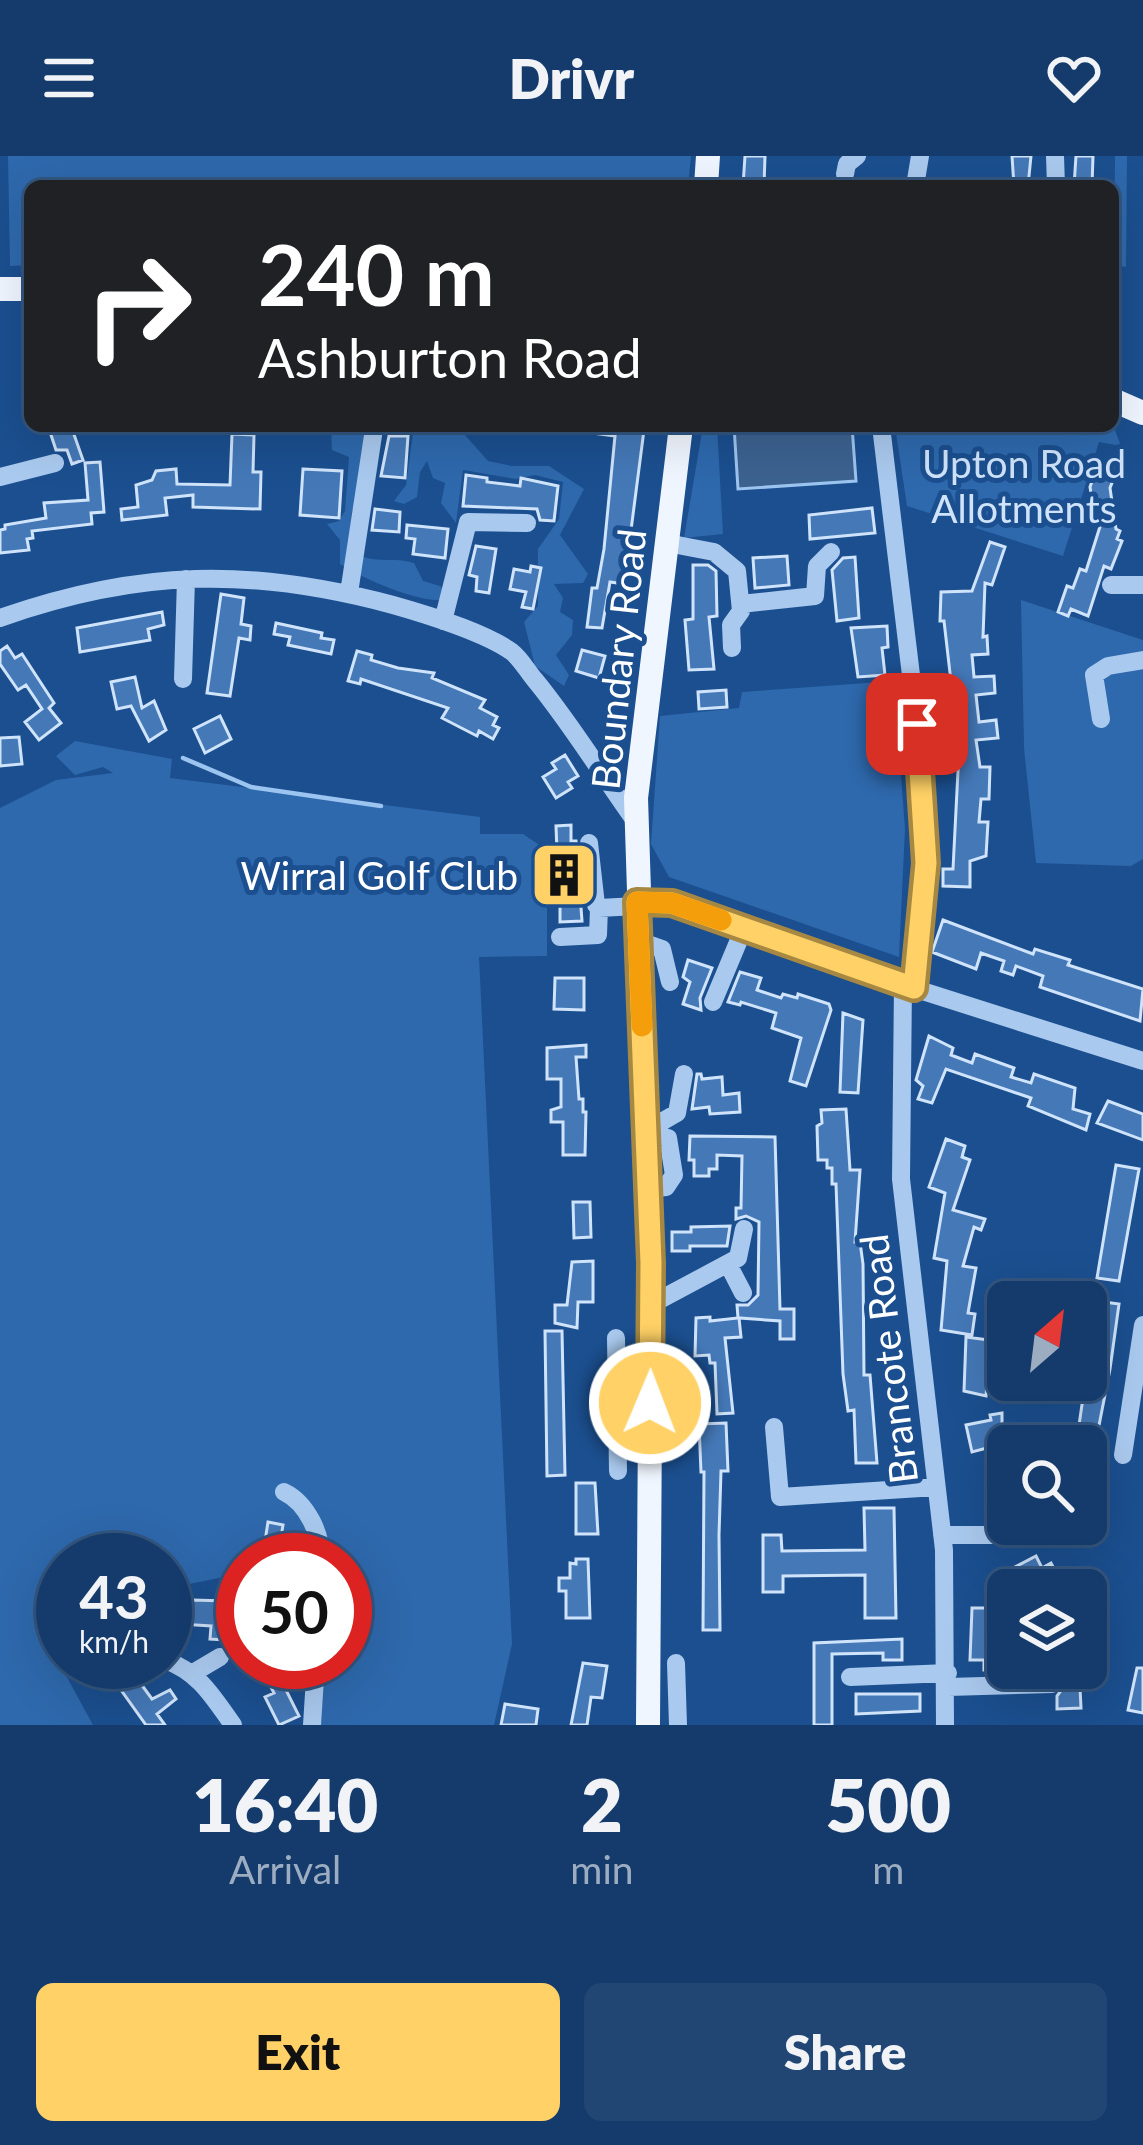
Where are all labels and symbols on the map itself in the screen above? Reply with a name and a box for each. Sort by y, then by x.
park label: Upton Road Allotments [922,440,1126,531]
street label: Boundary Road [581,527,655,791]
pin [866,673,968,775]
building icon: Wirral Golf Club [529,840,599,910]
place label: Wirral Golf Club [240,852,518,898]
street label: Brancote Road [850,1232,926,1486]
north arrow [987,1281,1107,1401]
position arrow [587,1340,713,1466]
speed limit sign: 50 [216,1533,372,1689]

